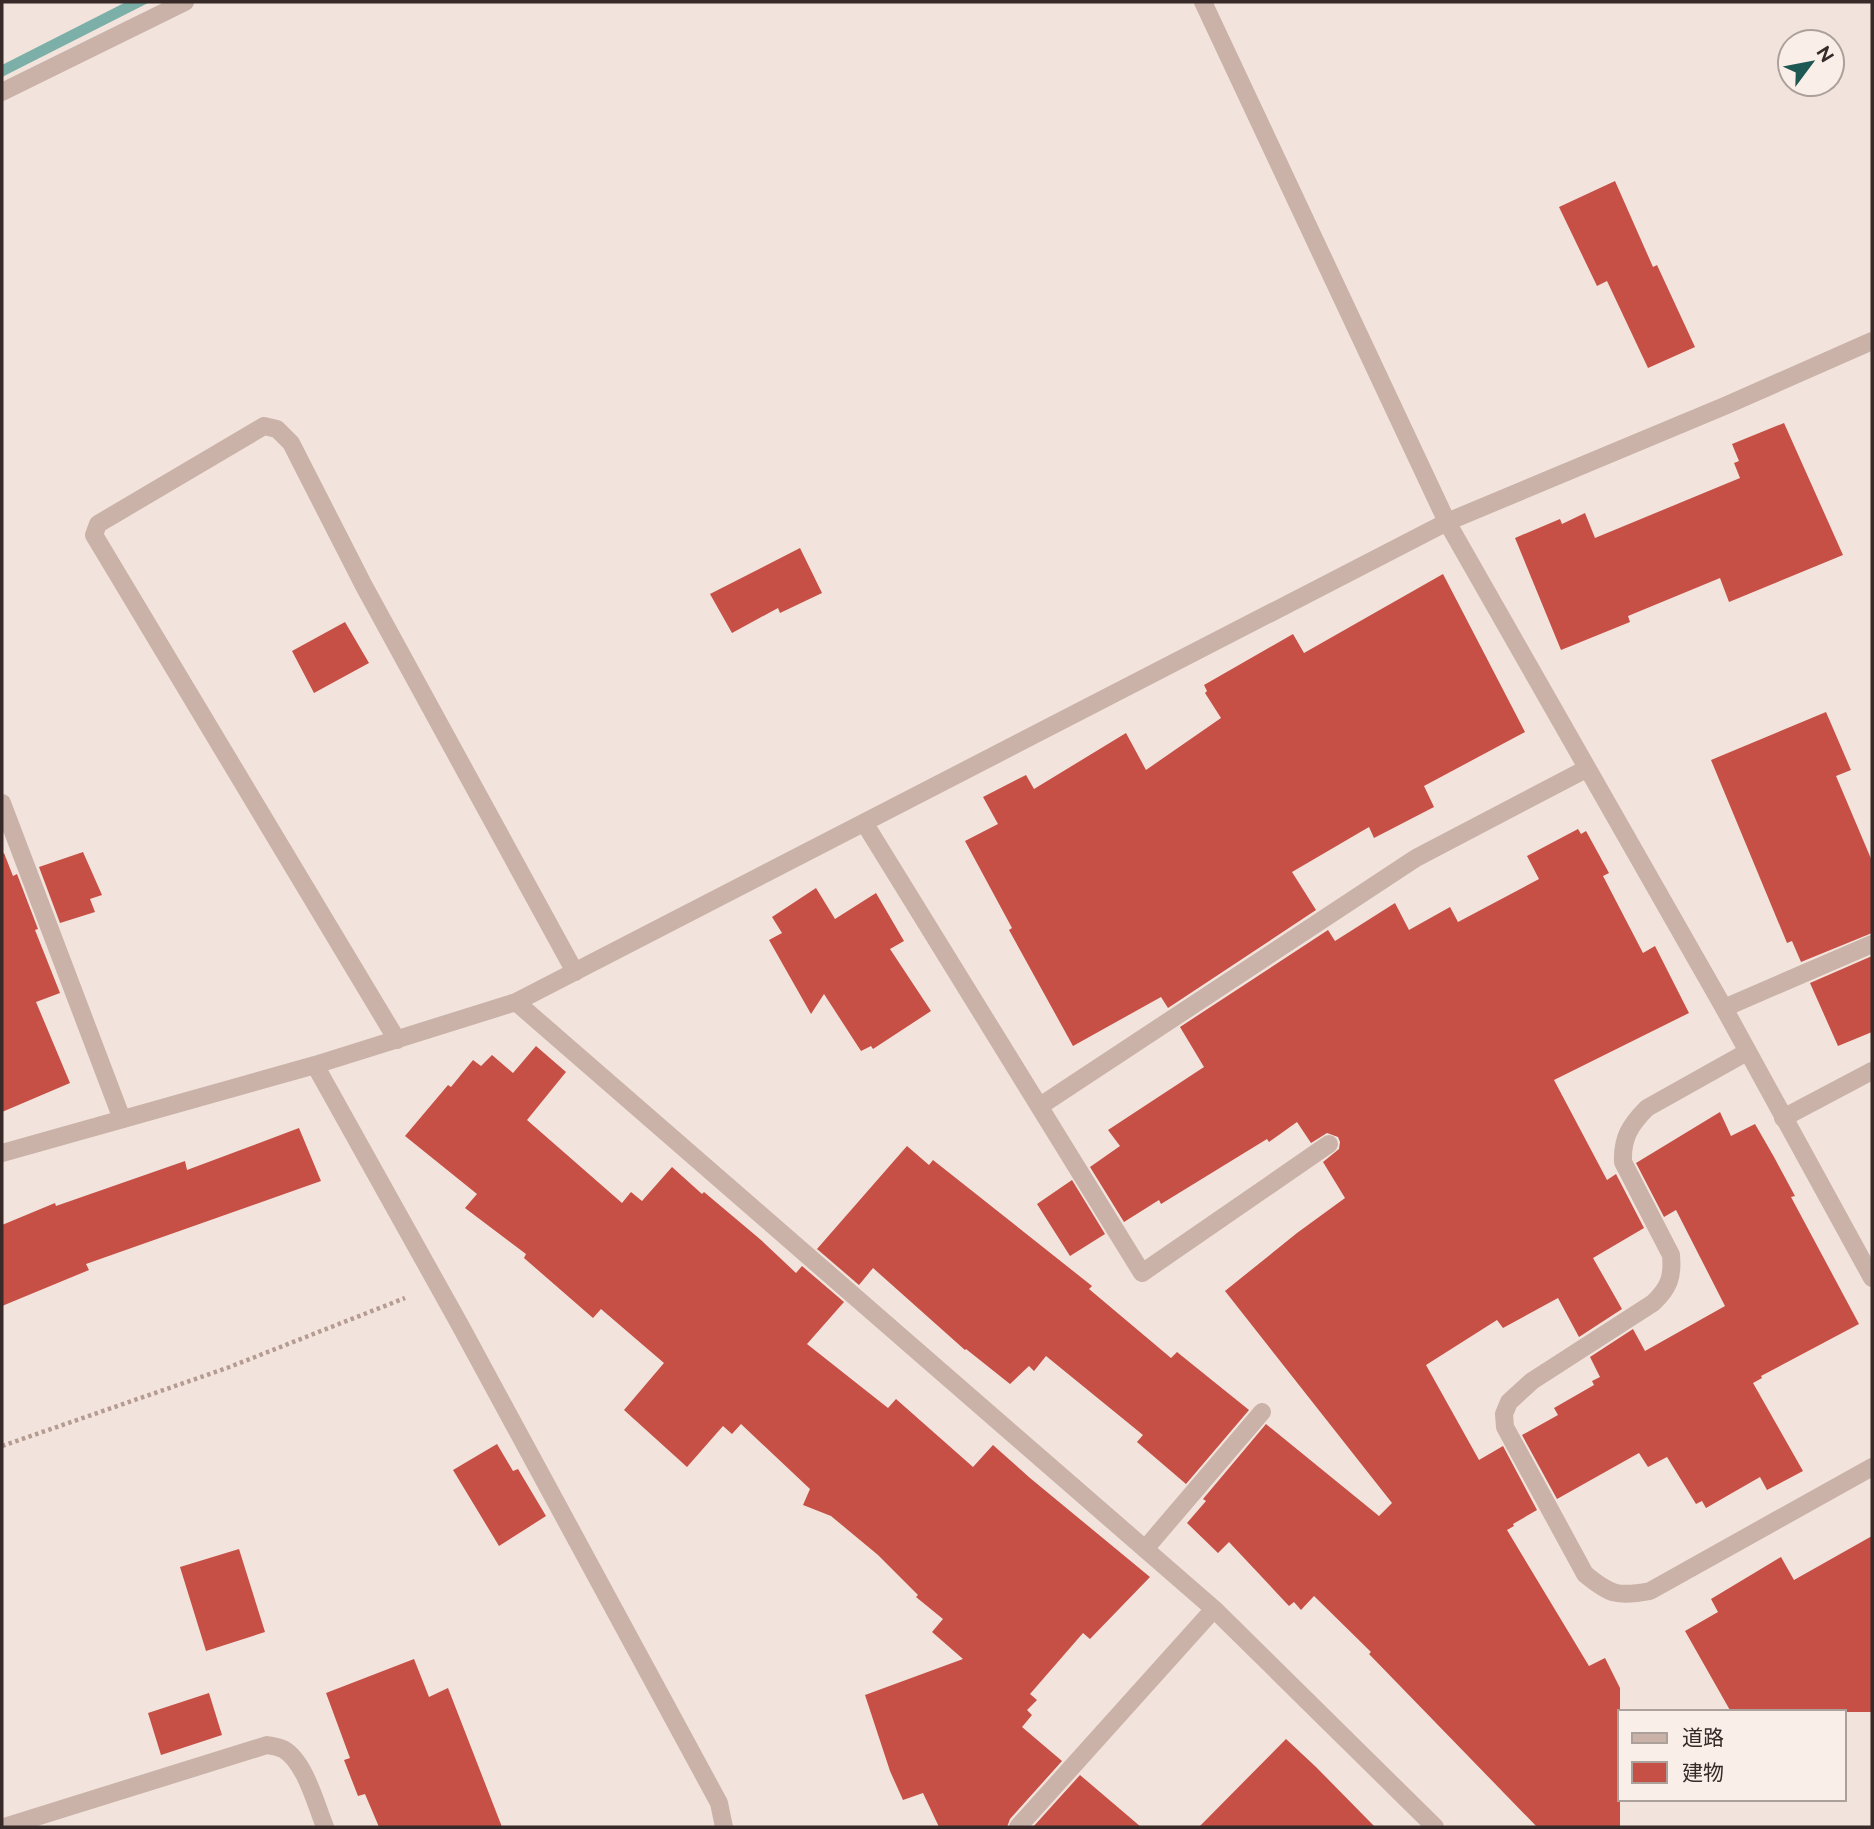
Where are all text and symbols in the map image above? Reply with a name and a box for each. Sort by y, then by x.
north arrow [1776,28,1846,98]
text: N [1812,42,1839,66]
legend [1618,1710,1846,1801]
text: 道路 [1682,1725,1724,1750]
text: 建物 [1682,1760,1724,1785]

